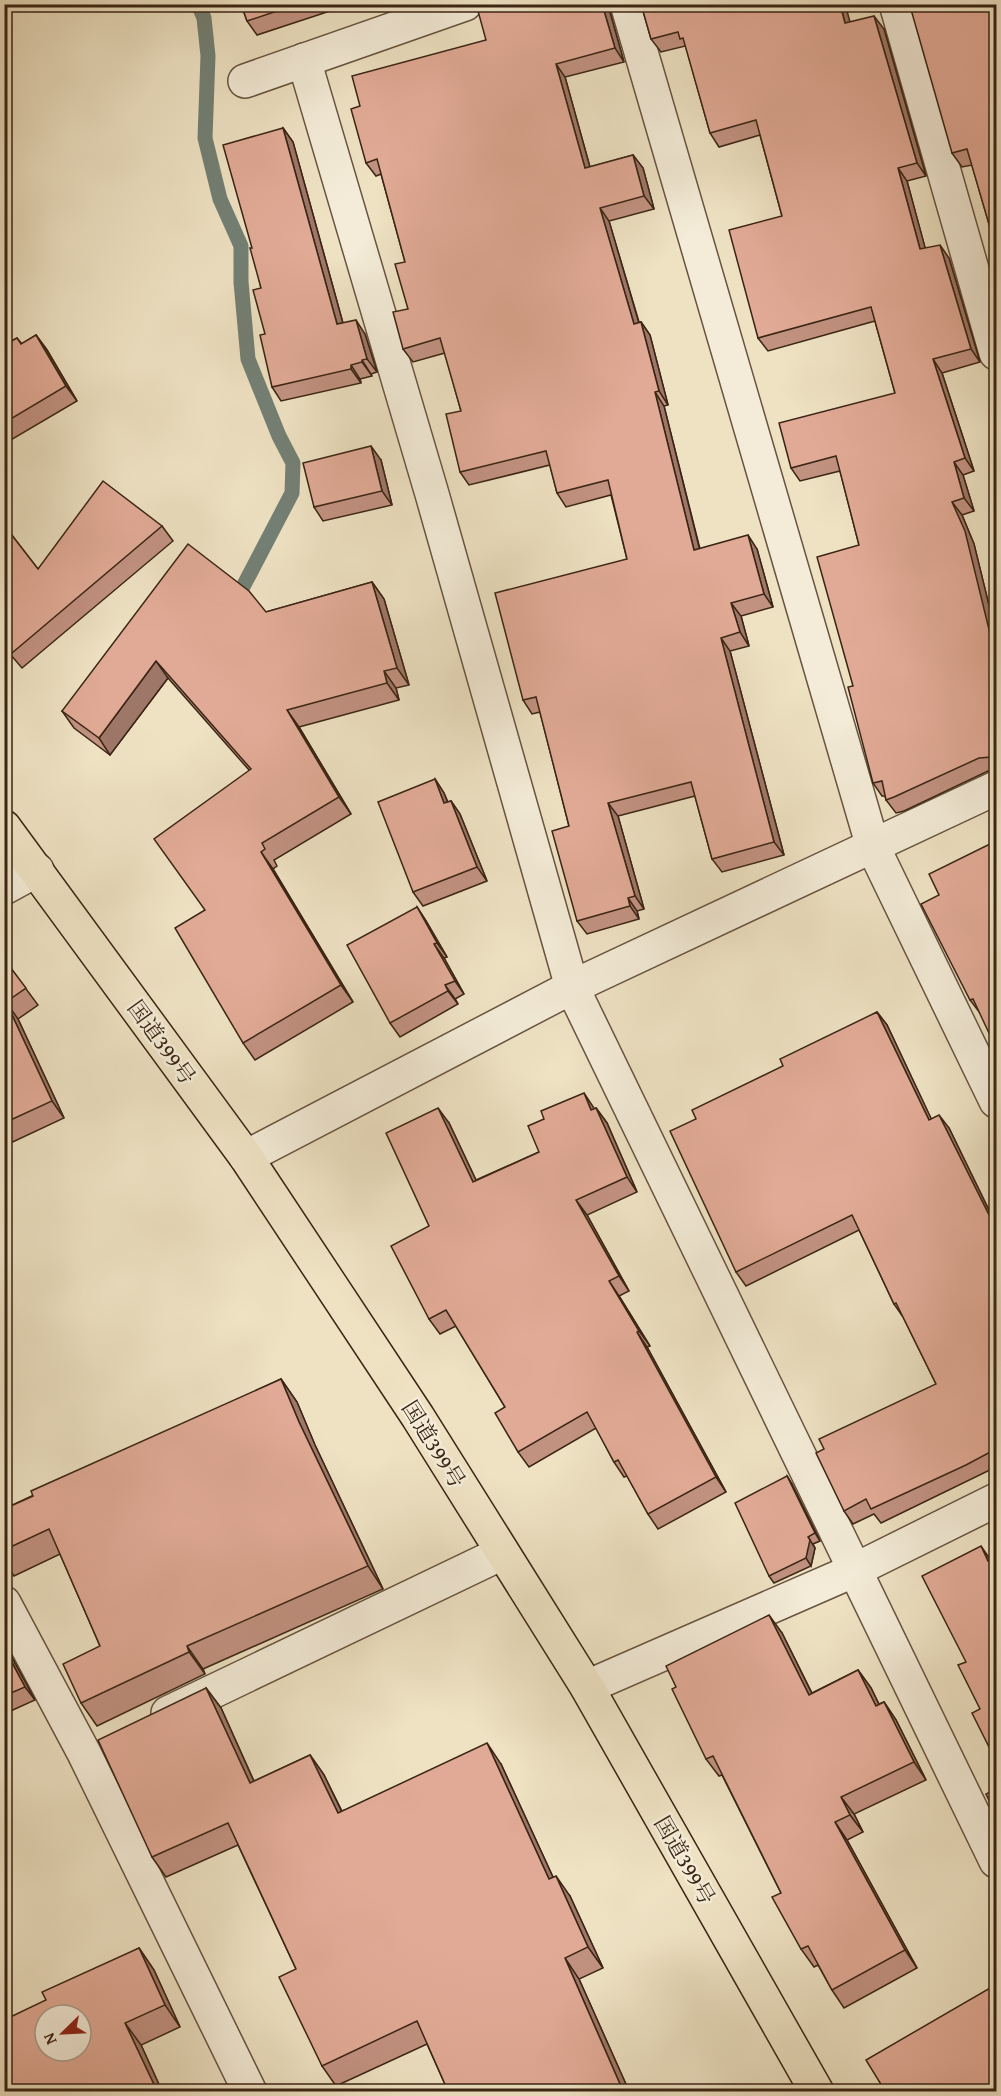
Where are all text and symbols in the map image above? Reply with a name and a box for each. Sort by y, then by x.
street label: 国道399号 [120,993,204,1091]
street label: 国道399号 [395,1394,473,1494]
street label: 国道399号 [647,1810,723,1910]
north arrow [33,2003,93,2063]
text: N [36,2029,62,2049]

